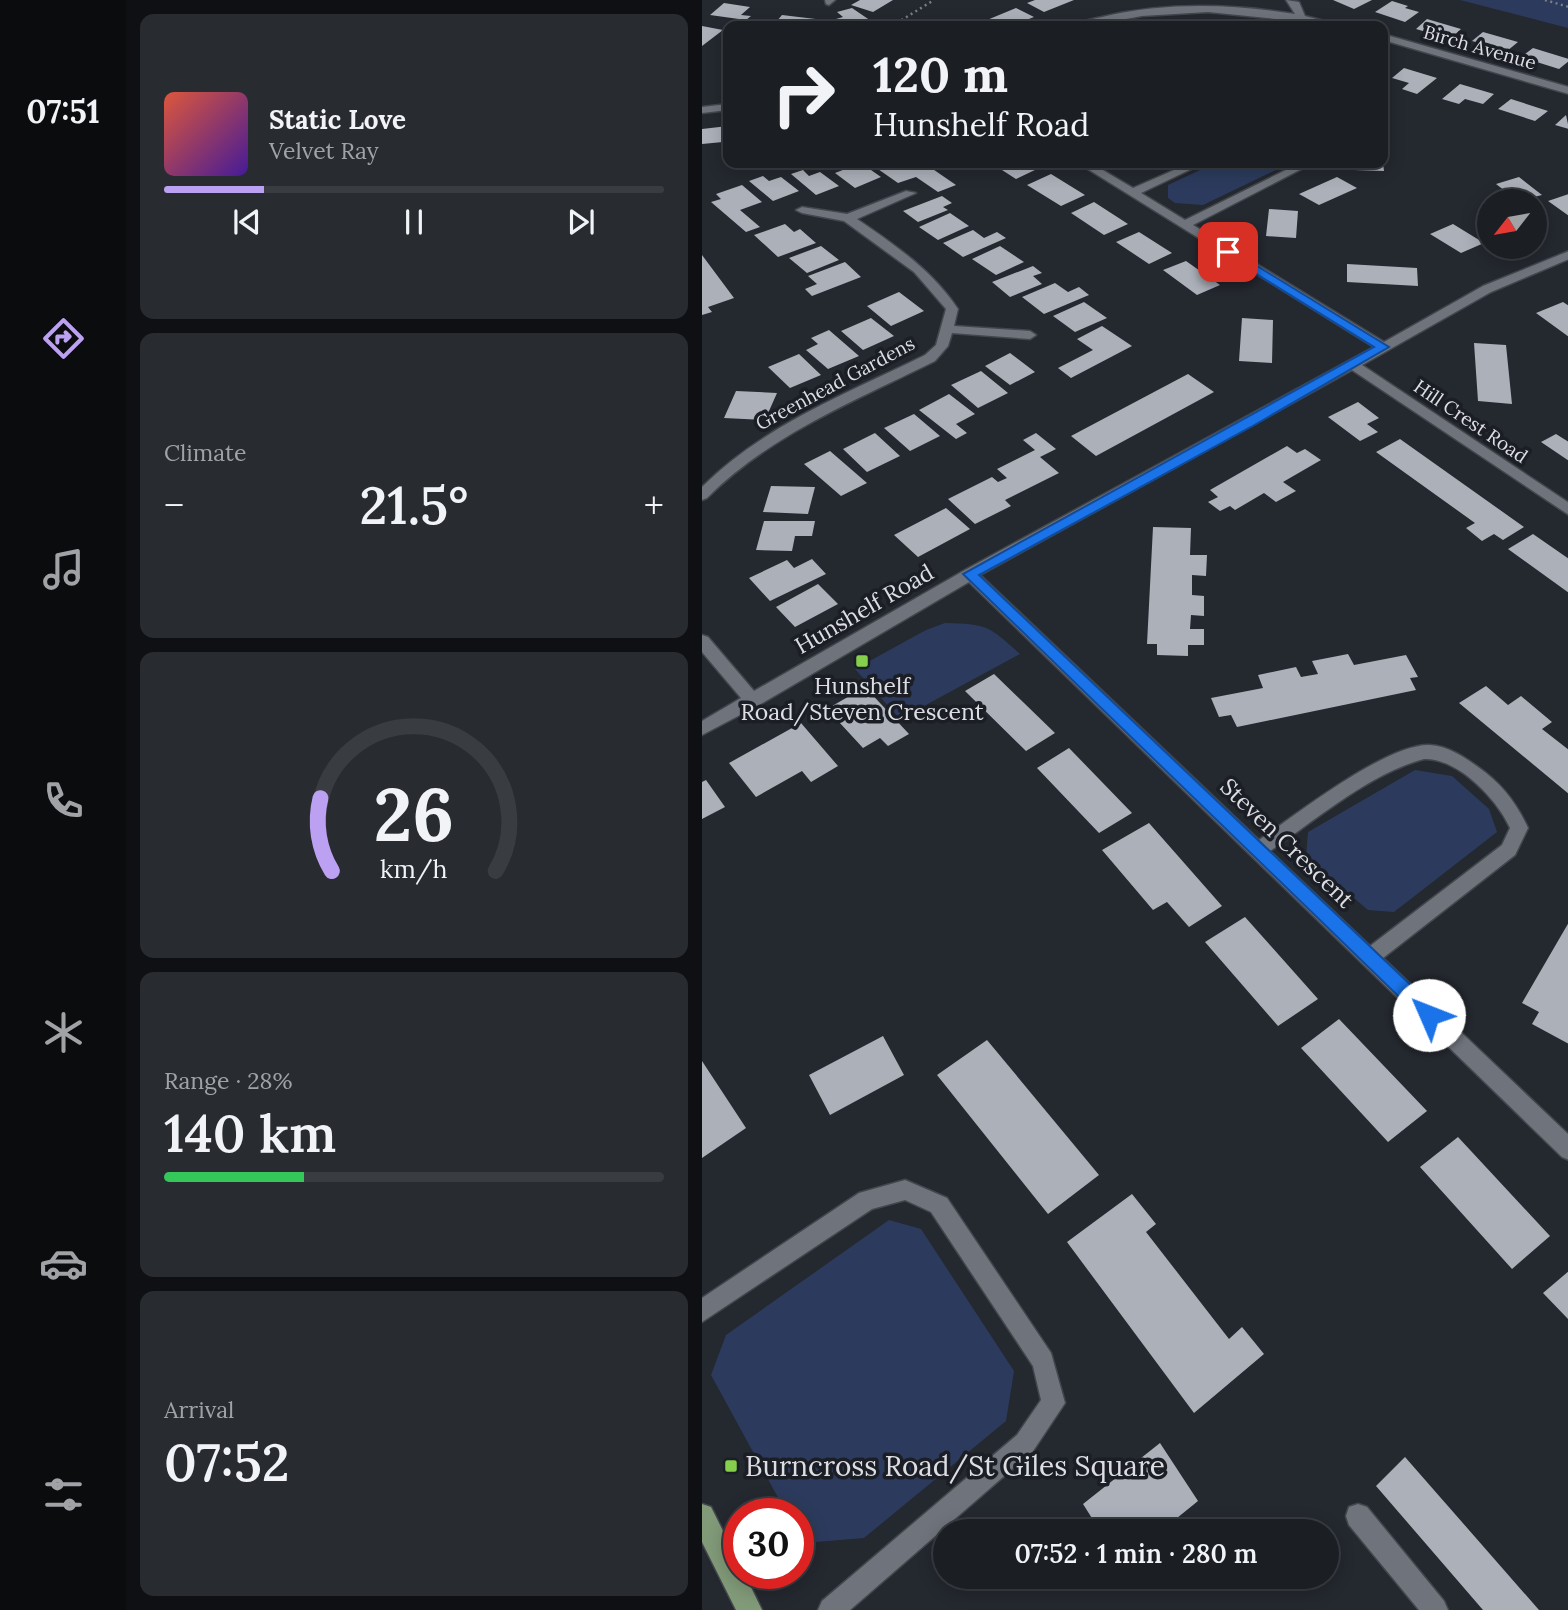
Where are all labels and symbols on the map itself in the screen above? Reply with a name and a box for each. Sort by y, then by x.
street label: Birch Avenue [1421,19,1539,75]
north arrow [1477,189,1547,259]
pin [1198,222,1258,282]
street label: Greenhead Gardens [751,331,919,435]
street label: Hill Crest Road [1409,374,1533,468]
street label: Hunshelf Road [789,557,939,660]
marker: Hunshelf Road/Steven Crescent [854,653,870,669]
place label: Hunshelf Road/Steven Crescent [740,671,984,727]
street label: Steven Crescent [1215,772,1360,914]
position arrow [1392,978,1466,1052]
place label: Burncross Road/St Giles Square [745,1448,1165,1484]
marker: Burncross Road/St Giles Square [723,1458,739,1474]
speed limit sign: 30 [723,1498,814,1589]

